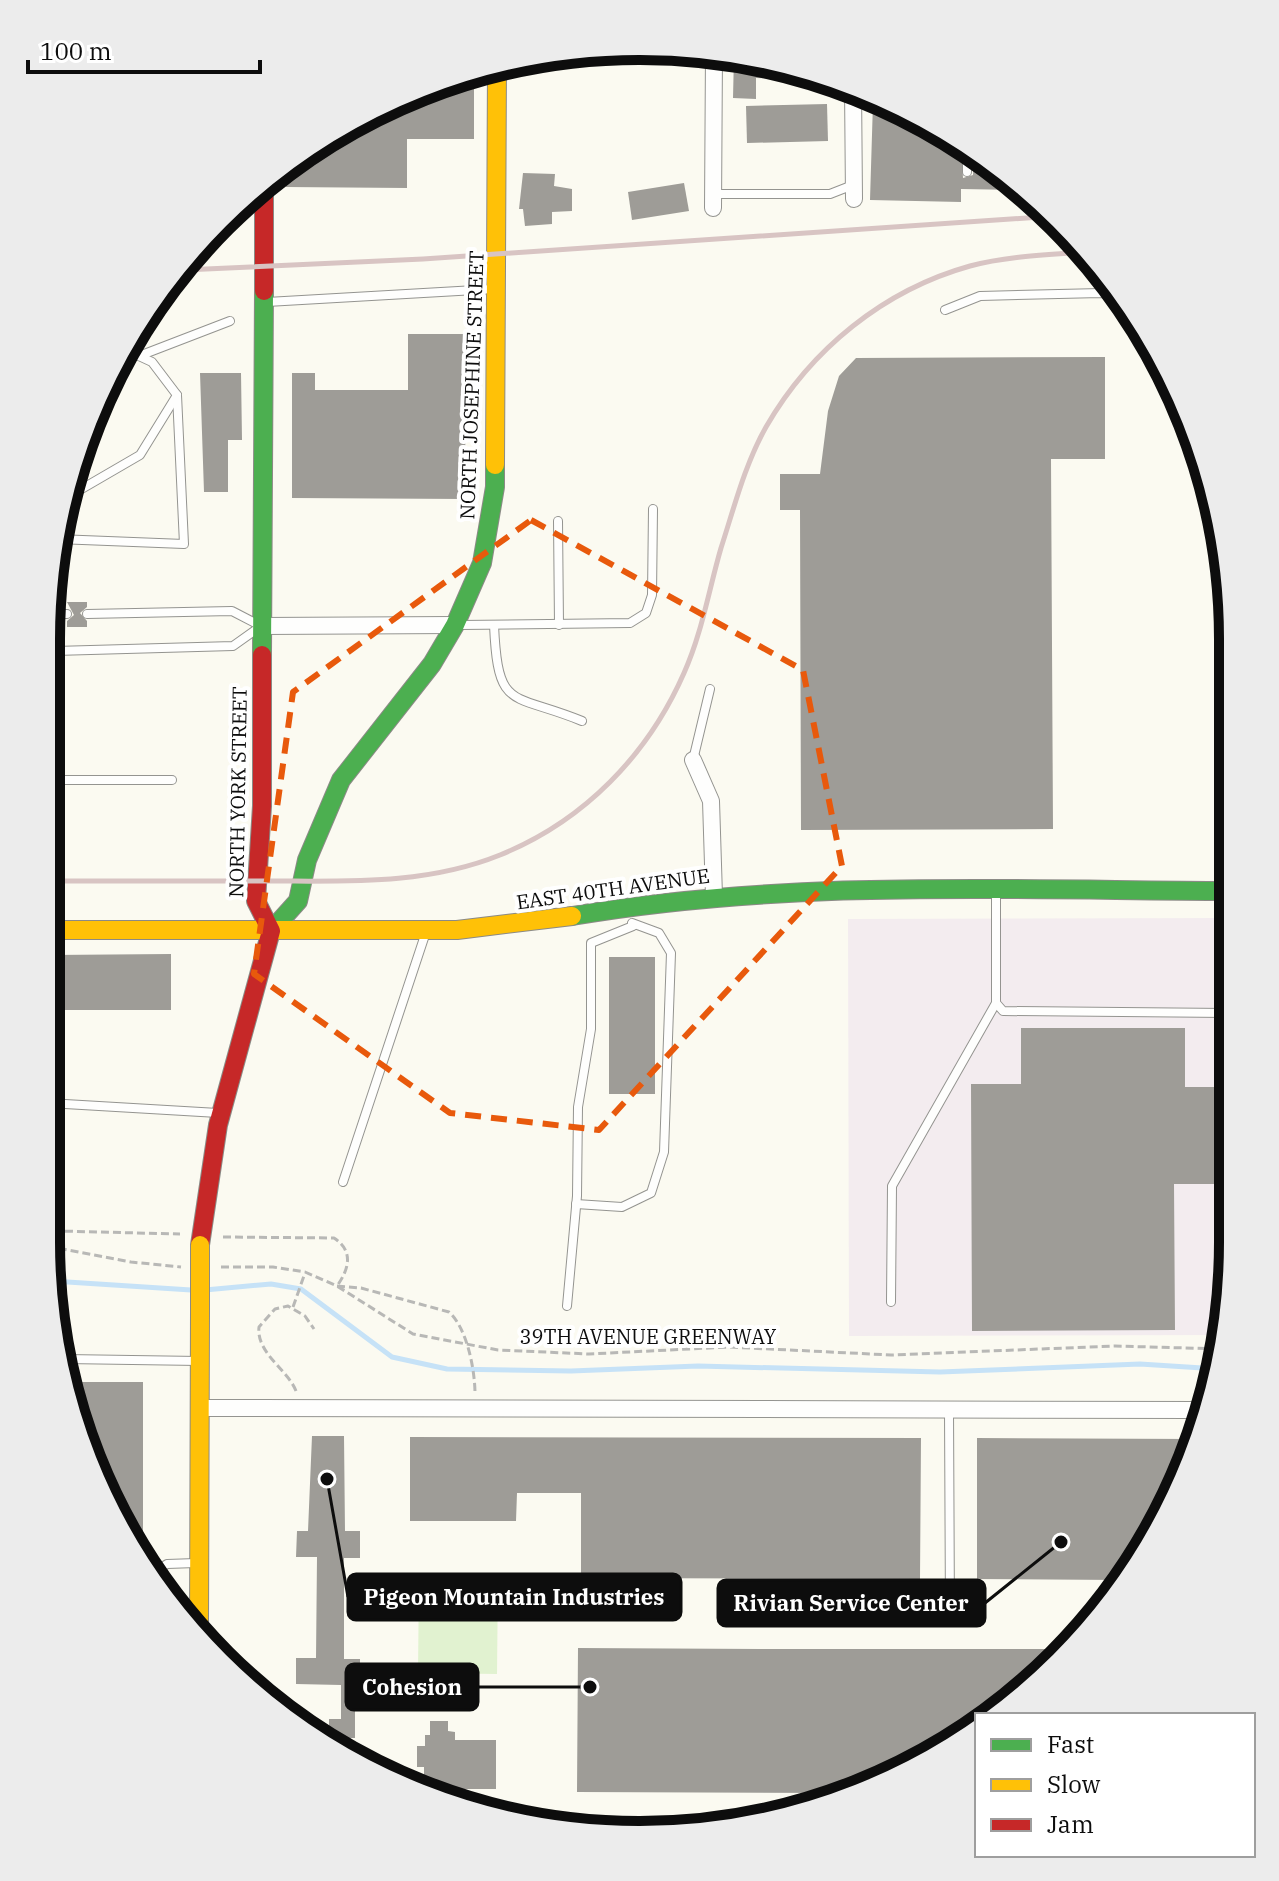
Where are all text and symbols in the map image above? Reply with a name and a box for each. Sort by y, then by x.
scale bar [28,24,260,74]
text: 100 m [40,35,112,67]
street label: NORTH JOSEPHINE STREET [453,250,490,520]
street label: NORTH YORK STREET [222,686,253,898]
street label: EAST 40TH AVENUE [514,862,711,915]
street label: 39TH AVENUE GREENWAY [520,1323,777,1350]
callout: Pigeon Mountain Industries [348,1574,681,1620]
callout: Rivian Service Center [718,1580,985,1626]
text: Pigeon Mountain Industries [364,1582,664,1611]
text: Rivian Service Center [733,1588,969,1617]
callout: Cohesion [346,1664,478,1710]
text: Cohesion [362,1672,462,1701]
legend [975,1713,1255,1857]
text: Fast [1047,1728,1094,1760]
text: Slow [1047,1768,1101,1800]
text: Jam [1047,1808,1094,1840]

